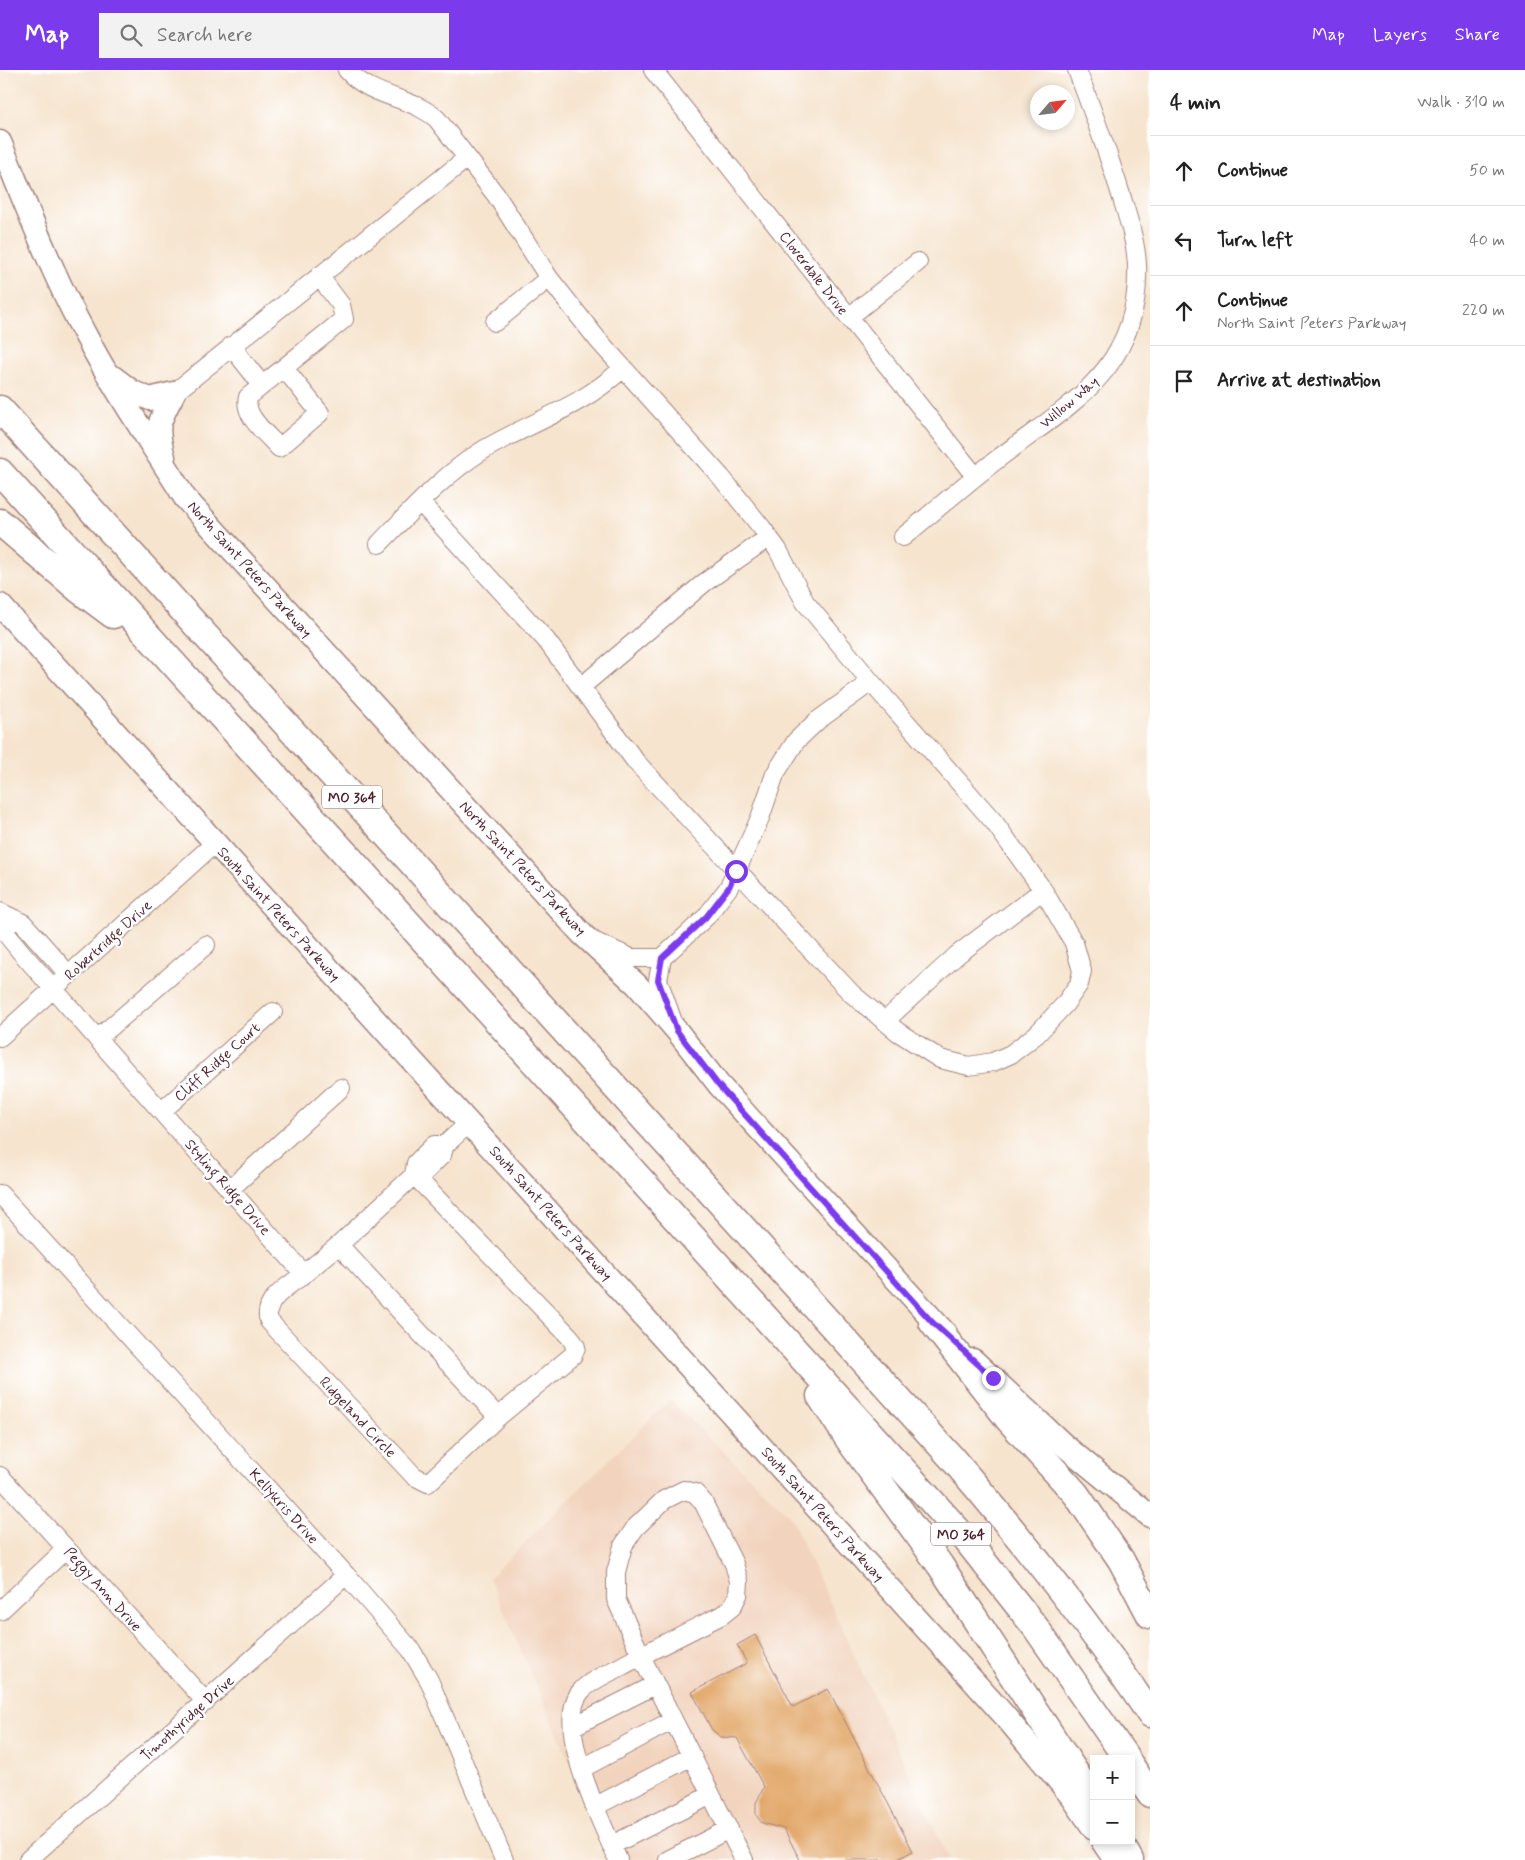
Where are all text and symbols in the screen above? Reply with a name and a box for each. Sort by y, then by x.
search box [99,13,449,58]
text: Map [25,20,69,51]
icon: search [117,21,145,49]
text: Search here [157,23,253,48]
text: Map [1312,23,1345,47]
text: Layers [1373,23,1427,47]
text: Share [1455,23,1500,47]
north arrow [1030,85,1075,130]
text: 4 min [1170,89,1221,117]
text: Walk · 310 m [1417,92,1505,113]
icon: ahead [1170,157,1198,185]
text: Continue [1217,158,1288,183]
text: 50 m [1469,160,1505,181]
icon: left [1170,227,1198,255]
street label: Cloverdale Drive [774,228,852,320]
text: Turn left [1217,228,1293,253]
text: 40 m [1469,230,1505,251]
text: Continue [1217,288,1288,313]
icon: ahead [1170,297,1198,325]
text: 220 m [1462,300,1505,321]
text: North Saint Peters Parkway [1217,313,1406,334]
icon: arrive [1170,367,1198,395]
text: Arrive at destination [1217,368,1381,393]
street label: Willow Way [1036,372,1103,433]
street label: North Saint Peters Parkway [182,497,316,642]
road number: MO 364 [322,786,382,809]
street label: North Saint Peters Parkway [454,797,590,940]
street label: South Saint Peters Parkway [212,843,344,987]
route start [725,860,748,883]
street label: Robertridge Drive [61,896,158,986]
street label: Cliff Ridge Court [170,1018,266,1108]
street label: Styling Ridge Drive [179,1135,275,1241]
street label: South Saint Peters Parkway [484,1142,616,1286]
route end [982,1367,1005,1390]
street label: Ridgeland Circle [314,1373,400,1463]
street label: South Saint Peters Parkway [756,1443,888,1587]
street label: Kellykris Drive [244,1465,323,1549]
road number: MO 364 [931,1522,991,1546]
street label: Peggy Ann Drive [58,1543,146,1637]
street label: Timothyridge Drive [137,1671,239,1766]
map controls [1090,1755,1135,1845]
button: + [1090,1755,1135,1800]
button: − [1090,1800,1135,1845]

